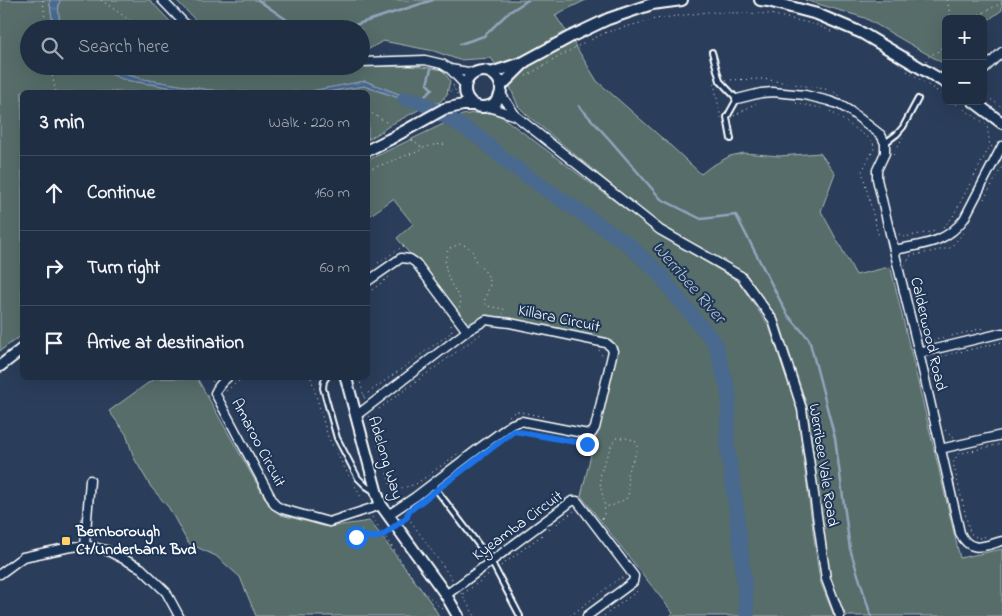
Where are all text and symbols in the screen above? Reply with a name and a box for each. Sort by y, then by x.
map controls [942,15,987,105]
button: + [942,15,987,60]
search box [20,20,370,75]
icon: search [38,34,66,62]
text: Search here [78,34,169,61]
button: − [942,60,987,105]
text: 3 min [40,108,84,138]
text: Walk · 220 m [269,111,350,135]
icon: ahead [40,179,68,207]
text: Continue [87,180,155,207]
text: 160 m [315,181,350,205]
water label: Werribee River [645,236,732,331]
icon: right [40,254,68,282]
text: Turn right [87,255,160,282]
text: 60 m [320,256,350,280]
street label: Calderwood Road [903,275,953,393]
street label: Killara Circuit [516,299,603,340]
icon: arrive [40,329,68,357]
text: Arrive at destination [87,330,244,357]
street label: Amaroo Circuit [224,394,292,492]
street label: Werribee Vale Road [801,402,845,528]
street label: Adelong Way [361,413,409,503]
route end [576,433,599,456]
street label: Kyeamba Circuit [468,484,569,567]
place label: Bernborough Ct/Underbank Bvd [75,520,196,562]
route start [345,526,368,549]
marker: Bernborough Ct/Underbank Bvd [60,535,72,547]

